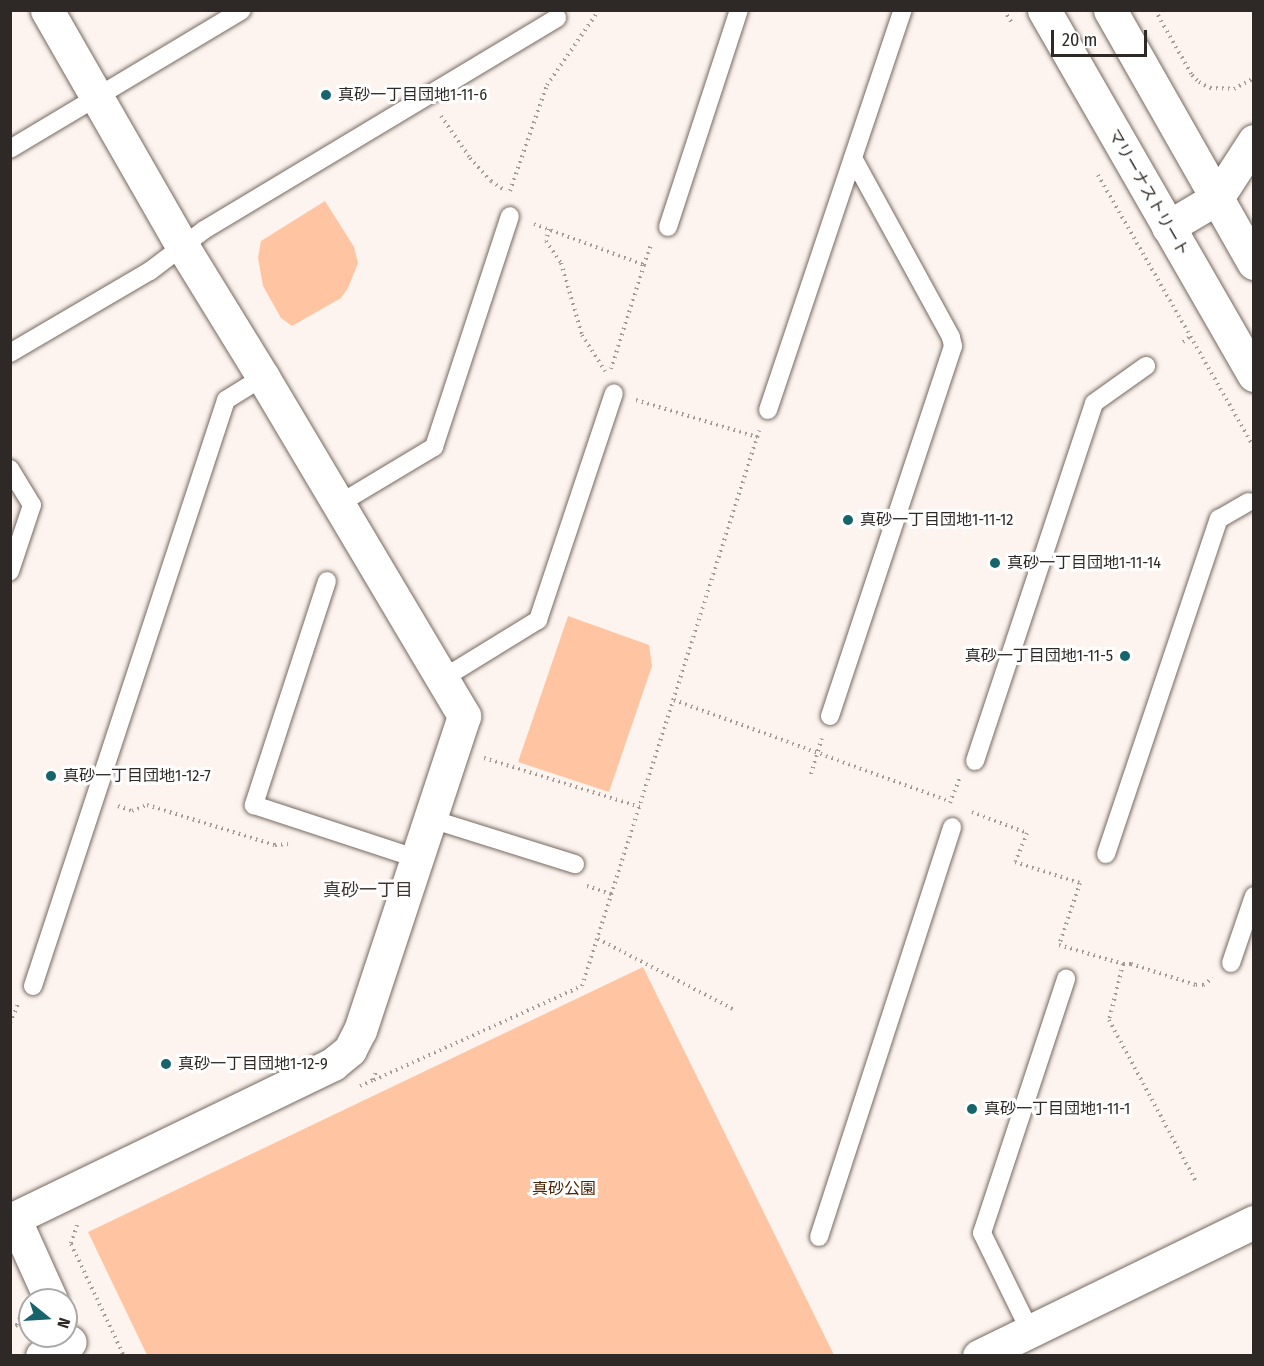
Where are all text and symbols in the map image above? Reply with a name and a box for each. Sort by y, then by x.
scale bar [1054,18,1150,56]
text: 20 m [1062,29,1097,51]
place label: 真砂一丁目団地1-11-6 [338,85,487,105]
marker: 真砂一丁目団地1-11-6 [319,88,333,102]
street label: マリーナストリート [1104,126,1192,260]
place label: 真砂一丁目団地1-11-12 [860,510,1013,530]
marker: 真砂一丁目団地1-11-12 [841,513,855,527]
place label: 真砂一丁目団地1-11-14 [1007,553,1161,573]
marker: 真砂一丁目団地1-11-14 [988,556,1002,570]
place label: 真砂一丁目団地1-11-5 [965,646,1113,666]
marker: 真砂一丁目団地1-11-5 [1118,649,1132,663]
place label: 真砂一丁目団地1-12-7 [63,766,211,786]
marker: 真砂一丁目団地1-12-7 [44,769,58,783]
district label: 真砂一丁目 [323,879,413,901]
place label: 真砂一丁目団地1-12-9 [178,1054,328,1074]
marker: 真砂一丁目団地1-12-9 [159,1057,173,1071]
place label: 真砂一丁目団地1-11-1 [984,1099,1130,1119]
marker: 真砂一丁目団地1-11-1 [965,1102,979,1116]
park label: 真砂公園 [532,1179,596,1199]
north arrow [18,1288,78,1348]
text: N [53,1316,74,1331]

